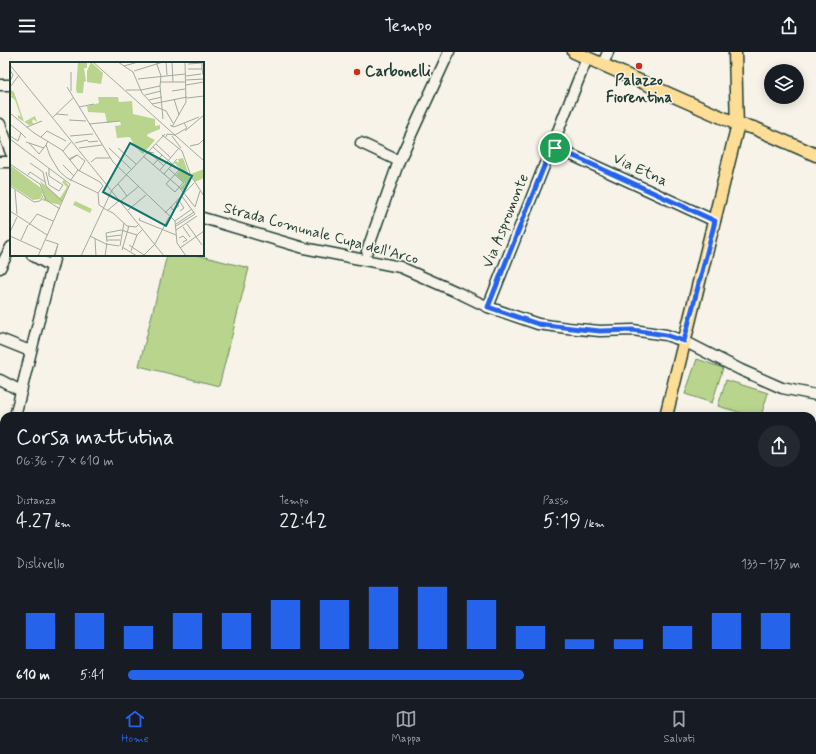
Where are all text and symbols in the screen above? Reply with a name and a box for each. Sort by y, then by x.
text: Tempo [384,14,432,38]
icon: menu [16,15,38,37]
icon: share [778,15,800,37]
marker: Palazzo Fiorentina [634,61,644,71]
inset map [10,62,204,256]
place label: Carbonelli [365,62,431,82]
map controls [764,64,804,104]
button: layers [764,64,804,104]
marker: Carbonelli [352,67,362,77]
place label: Palazzo Fiorentina [606,71,672,108]
pin [538,131,572,165]
icon: arrive [544,137,566,159]
street label: Via Etna [609,149,671,191]
street label: Via Aspromonte [478,171,534,271]
street label: Strada Comunale Cupa dell'Arco [221,198,421,270]
text: Corsa mattutina [16,424,174,452]
button: share [758,425,800,467]
text: 06:36 · 7 × 610 m [16,453,114,470]
text: Distanza [16,494,56,508]
text: Tempo [279,494,308,508]
text: Passo [543,494,568,508]
text: 4.27 [16,508,52,535]
text: 22:42 [279,508,327,535]
text: 5:19 [543,508,581,535]
text: km [52,517,71,531]
text: /km [581,517,605,531]
text: Dislivello [16,556,65,573]
text: 133–137 m [741,556,800,573]
text: 610 m [16,667,50,684]
text: 5:41 [80,667,104,684]
tab: Home [121,708,149,746]
tab: Mappa [391,708,421,746]
tab: Salvati [664,708,695,746]

